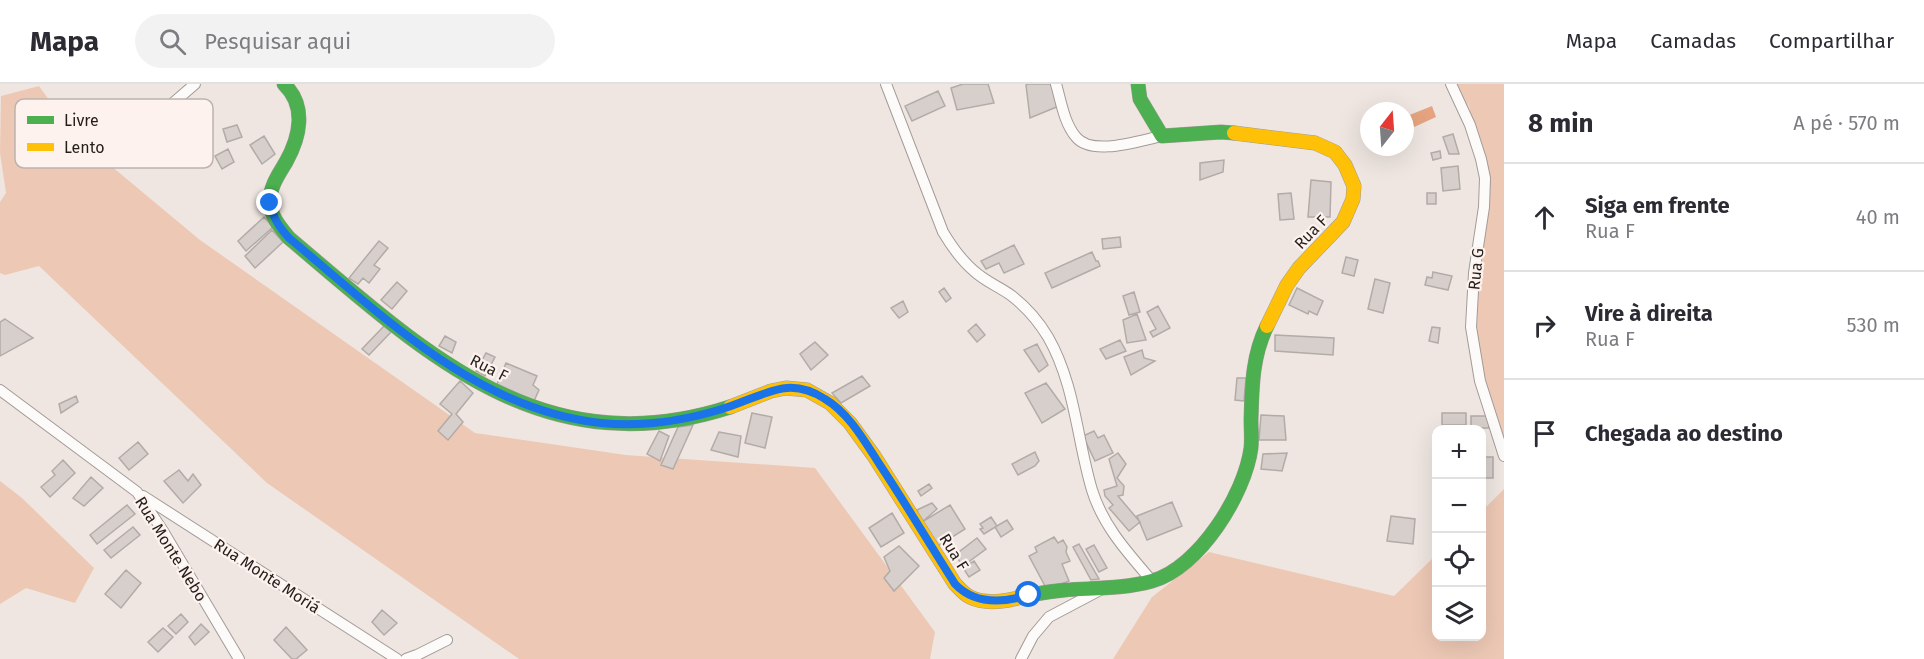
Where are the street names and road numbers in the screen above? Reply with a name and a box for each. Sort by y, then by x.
street label: Rua F [1290,211,1332,253]
street label: Rua G [1464,247,1488,291]
street label: Rua F [467,351,511,386]
street label: Rua Monte Nebo [131,493,211,605]
street label: Rua F [935,530,973,574]
street label: Rua Monte Moriá [210,535,324,617]

